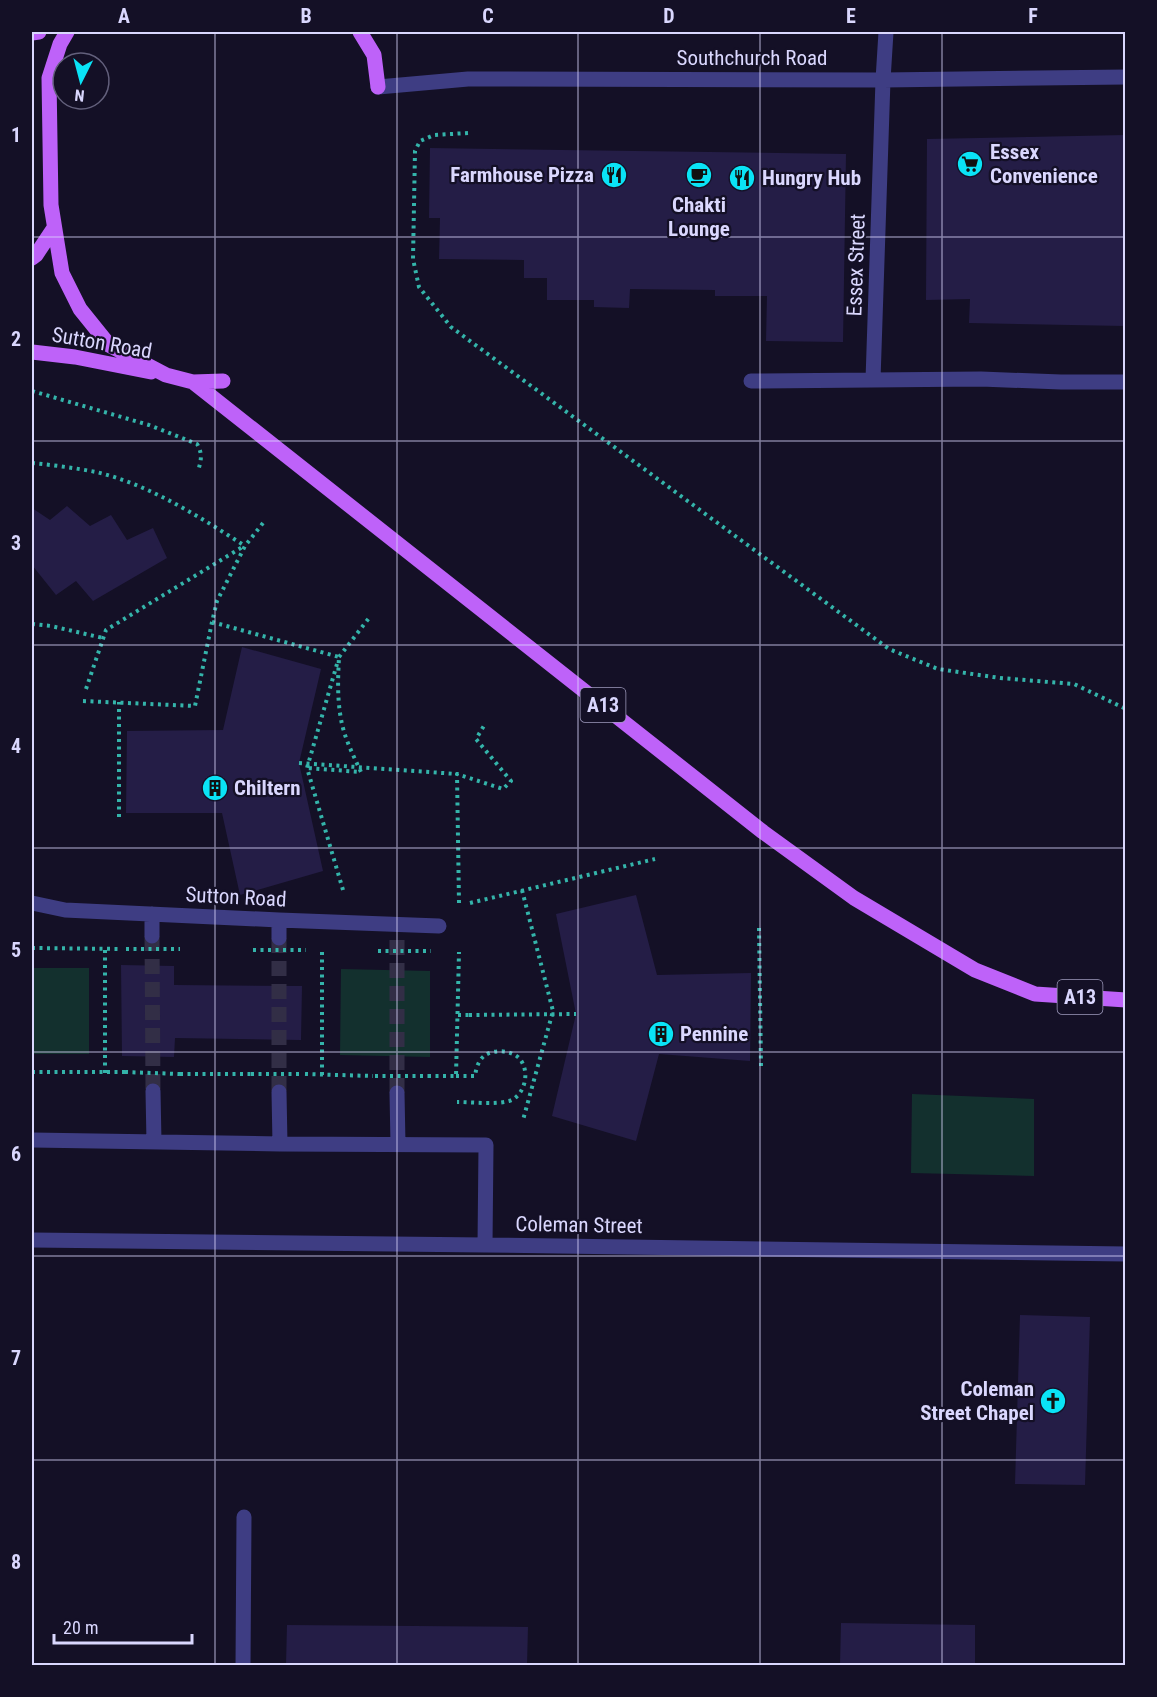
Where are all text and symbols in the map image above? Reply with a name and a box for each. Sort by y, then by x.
text: A [118,4,130,28]
text: B [300,4,312,28]
text: C [482,4,494,28]
text: D [663,4,675,28]
text: E [846,4,856,28]
text: F [1028,4,1038,28]
street label: Southchurch Road [677,46,827,70]
north arrow [51,51,111,111]
text: N [74,85,85,105]
text: 1 [11,123,21,147]
place label: Essex Convenience [990,140,1098,188]
supermarket icon: Essex Convenience [955,149,985,179]
restaurant icon: Farmhouse Pizza [599,160,629,190]
cafe icon: Chakti Lounge [684,160,714,190]
place label: Farmhouse Pizza [450,163,594,187]
restaurant icon: Hungry Hub [727,163,757,193]
place label: Hungry Hub [762,166,861,190]
place label: Chakti Lounge [668,193,730,241]
street label: Essex Street [842,213,870,317]
street label: Sutton Road [50,322,154,364]
text: 2 [11,327,21,351]
text: 3 [11,531,21,555]
road number: A13 [580,688,626,722]
text: 4 [11,734,21,758]
building icon: Chiltern [200,773,230,803]
place label: Chiltern [234,776,301,800]
street label: Sutton Road [185,882,287,912]
text: 5 [11,938,21,962]
road number: A13 [1058,980,1102,1014]
building icon: Pennine [646,1019,676,1049]
place label: Pennine [680,1022,748,1046]
text: 6 [11,1142,21,1166]
street label: Coleman Street [515,1212,643,1238]
text: 7 [11,1346,21,1370]
place label: Coleman Street Chapel [920,1377,1034,1425]
church icon: Coleman Street Chapel [1038,1386,1068,1416]
text: 8 [11,1550,21,1574]
scale bar [54,1607,192,1645]
text: 20 m [63,1617,98,1638]

